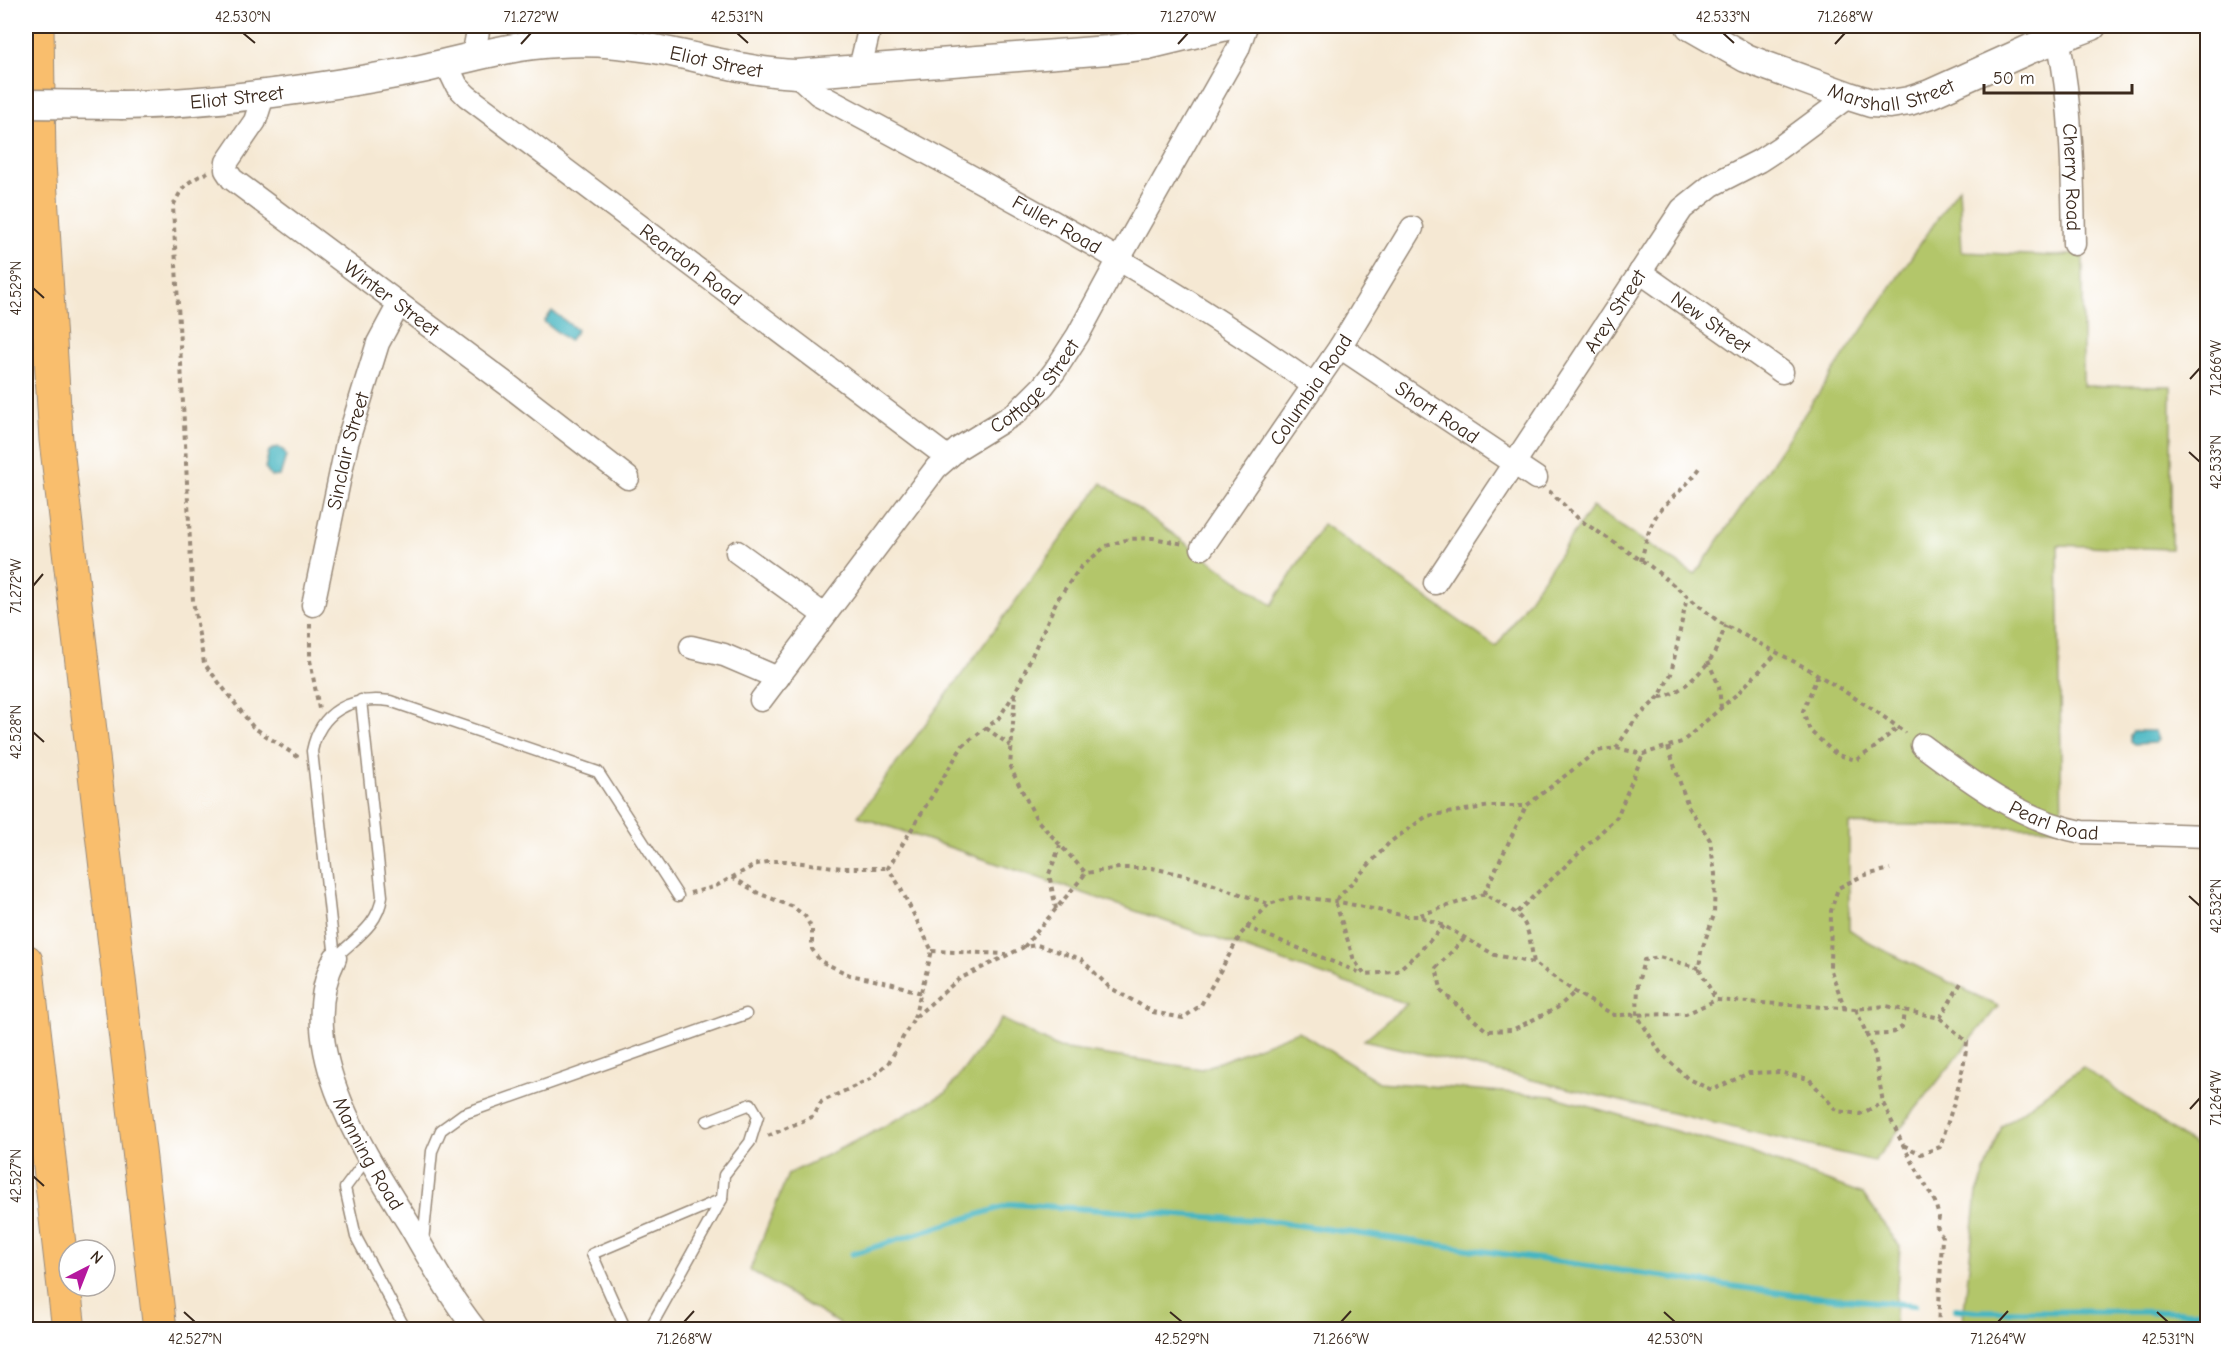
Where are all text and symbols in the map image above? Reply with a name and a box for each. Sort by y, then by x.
text: 42.530°N [215,8,271,26]
text: 71.272°W [504,8,558,26]
text: 42.531°N [711,8,763,26]
text: 71.270°W [1160,8,1216,26]
text: 42.533°N [1696,8,1750,26]
text: 71.268°W [1817,8,1873,26]
street label: Eliot Street [668,41,765,82]
scale bar [1984,57,2132,95]
text: 50 m [1993,68,2035,89]
street label: Marshall Street [1825,73,1959,116]
street label: Eliot Street [189,80,286,113]
street label: Cherry Road [2058,122,2085,231]
street label: Fuller Road [1009,190,1106,259]
street label: Reardon Road [636,219,747,310]
street label: Winter Street [339,255,445,342]
text: 42.529°N [7,261,25,315]
street label: Arey Street [1579,264,1651,357]
street label: New Street [1667,286,1756,359]
street label: Columbia Road [1265,330,1357,450]
street label: Cottage Street [986,334,1084,438]
text: 71.266°W [2207,340,2225,396]
street label: Short Road [1391,376,1484,448]
street label: Sinclair Street [322,388,374,512]
text: 42.533°N [2207,435,2225,489]
text: 71.272°W [7,559,25,613]
text: 42.528°N [7,705,25,759]
street label: Pearl Road [2005,795,2099,844]
text: 42.532°N [2207,879,2225,933]
text: 71.264°W [2207,1070,2225,1126]
street label: Manning Road [329,1093,409,1214]
text: 42.527°N [7,1149,25,1203]
north arrow [57,1238,117,1298]
text: N [86,1247,106,1268]
text: 42.527°N [168,1330,222,1348]
text: 71.268°W [656,1330,712,1348]
text: 42.529°N [1155,1330,1209,1348]
text: 71.266°W [1313,1330,1369,1348]
text: 42.530°N [1647,1330,1703,1348]
text: 71.264°W [1970,1330,2026,1348]
text: 42.531°N [2142,1330,2194,1348]

